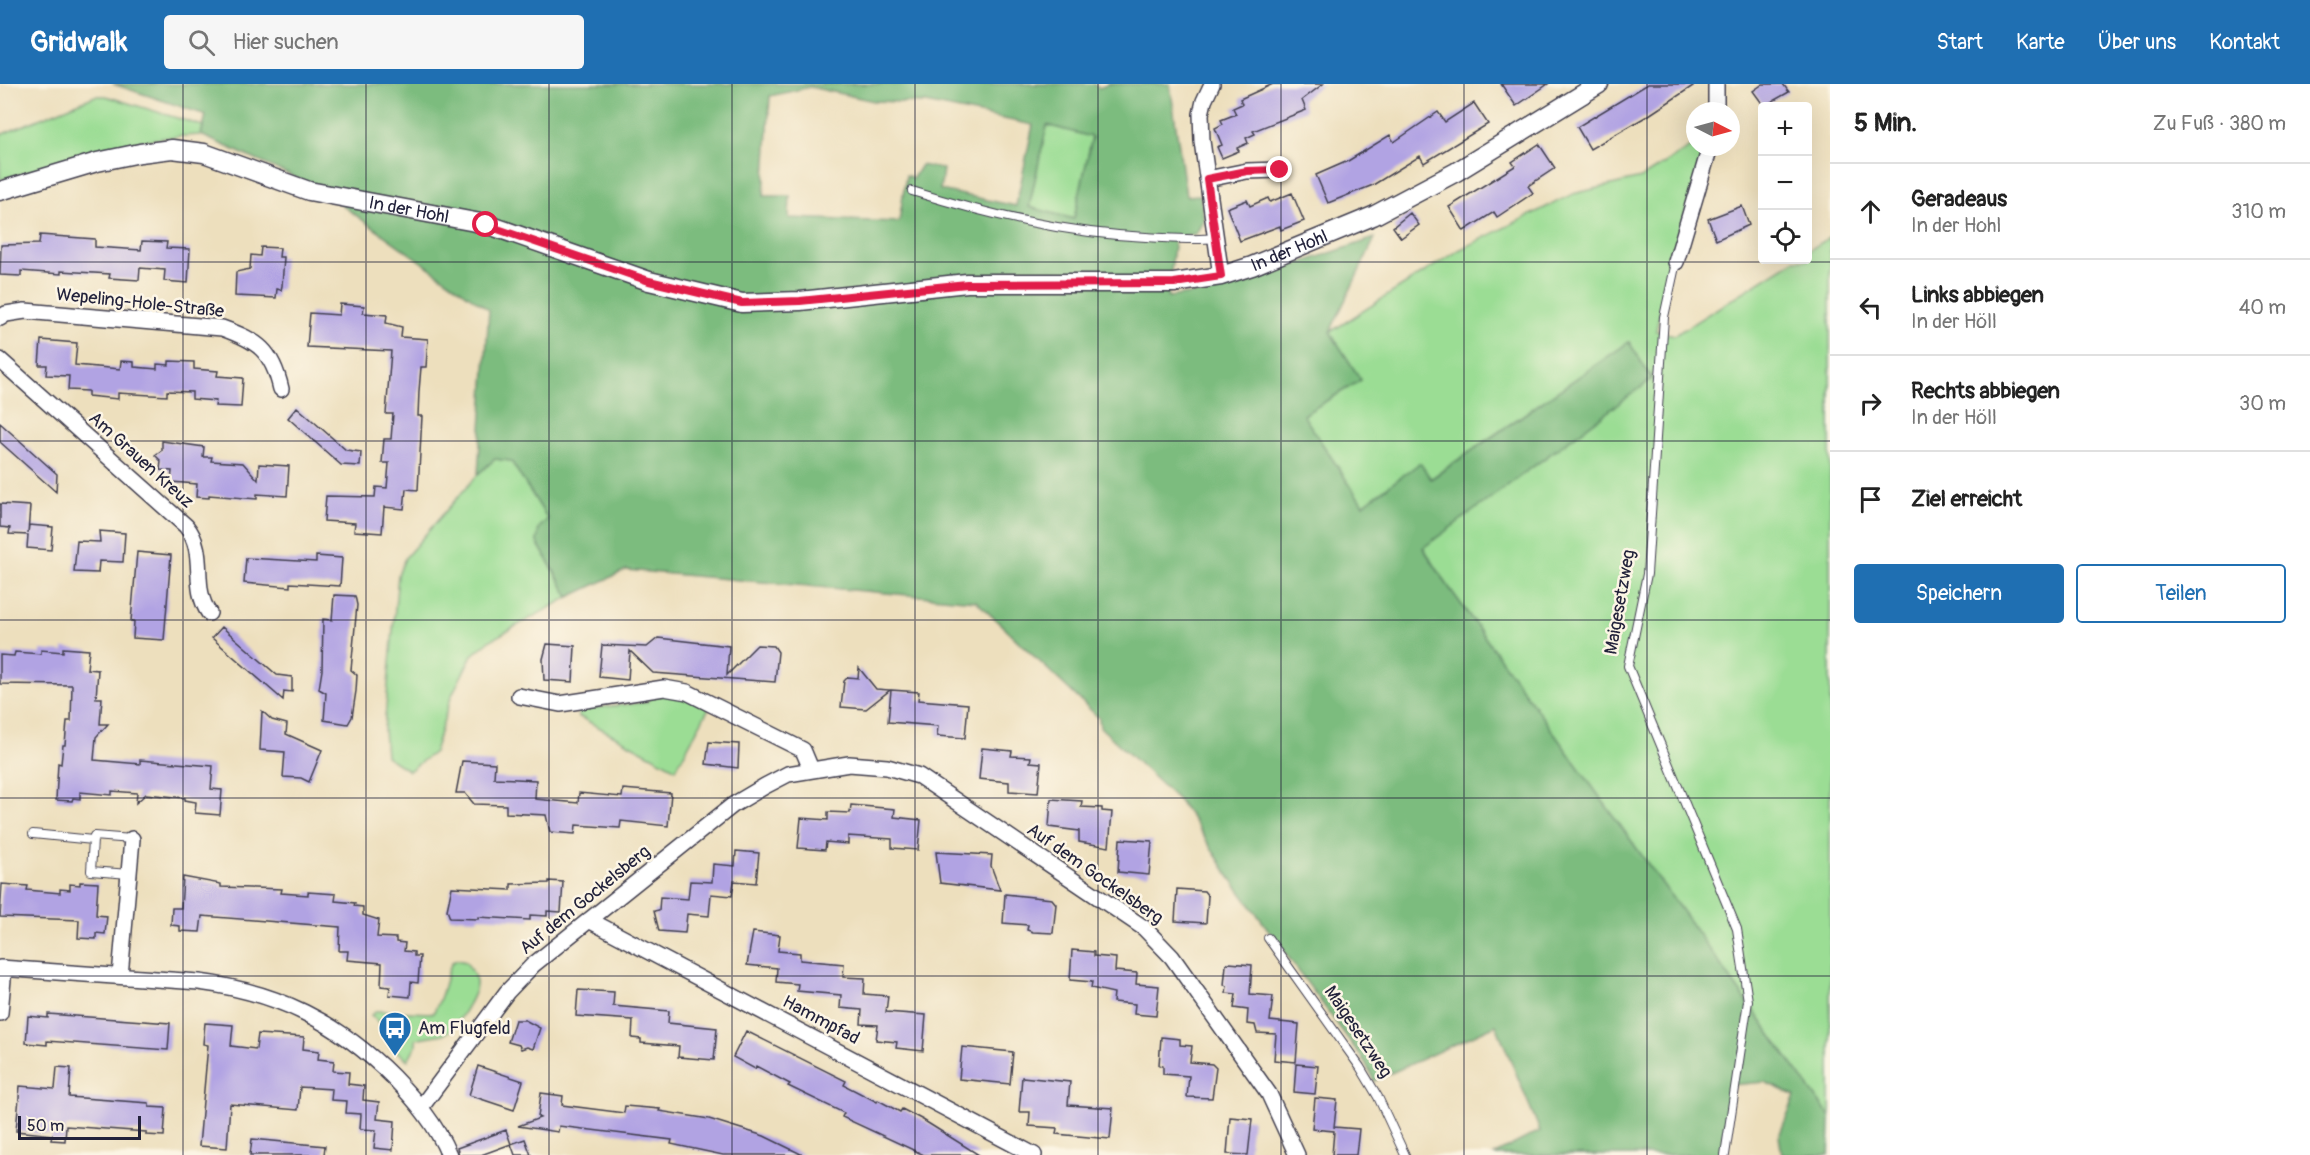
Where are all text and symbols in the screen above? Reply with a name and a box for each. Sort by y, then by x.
search box [164,15,584,69]
text: Gridwalk [30,25,128,60]
icon: search [185,26,218,59]
text: Hier suchen [233,28,339,56]
text: Start [1937,29,1983,56]
text: Karte [2016,29,2065,56]
text: Über uns [2098,29,2176,56]
text: Kontakt [2209,29,2280,56]
north arrow [1686,102,1740,156]
map controls [1758,102,1812,264]
button: + [1758,102,1812,156]
text: 5 Min. [1854,107,1917,139]
text: Zu Fuß · 380 m [2153,111,2286,136]
route end [1266,156,1292,182]
button: − [1758,156,1812,210]
text: Geradeaus [1911,185,2007,213]
street label: In der Hohl [367,191,451,228]
icon: ahead [1854,195,1887,228]
text: 310 m [2231,199,2286,224]
button: locate [1758,210,1812,264]
route start [472,211,498,237]
text: In der Hohl [1911,213,2001,238]
street label: In der Hohl [1247,224,1331,277]
text: Links abbiegen [1911,281,2044,309]
street label: Wepeling-Hole-Straße [55,283,225,323]
icon: left [1854,291,1887,324]
text: 40 m [2239,295,2286,320]
text: In der Höll [1911,309,1997,334]
text: Rechts abbiegen [1911,377,2060,405]
icon: right [1854,387,1887,420]
text: 30 m [2239,391,2286,416]
text: In der Höll [1911,405,1997,430]
street label: Am Grauen Kreuz [84,407,198,513]
icon: arrive [1854,483,1887,516]
text: Ziel erreicht [1911,485,2022,513]
street label: Maigesetzweg [1599,548,1641,656]
button: Speichern [1854,564,2064,623]
button: Teilen [2076,564,2286,623]
street label: Auf dem Gockelsberg [1022,818,1168,930]
street label: Auf dem Gockelsberg [515,840,655,960]
street label: Maigesetzweg [1319,982,1397,1082]
street label: Hammpfad [779,990,863,1050]
bus stop icon: Am Flugfeld [377,1010,413,1057]
place label: Am Flugfeld [418,1017,511,1040]
scale bar [18,1113,141,1140]
text: 50 m [27,1116,64,1136]

